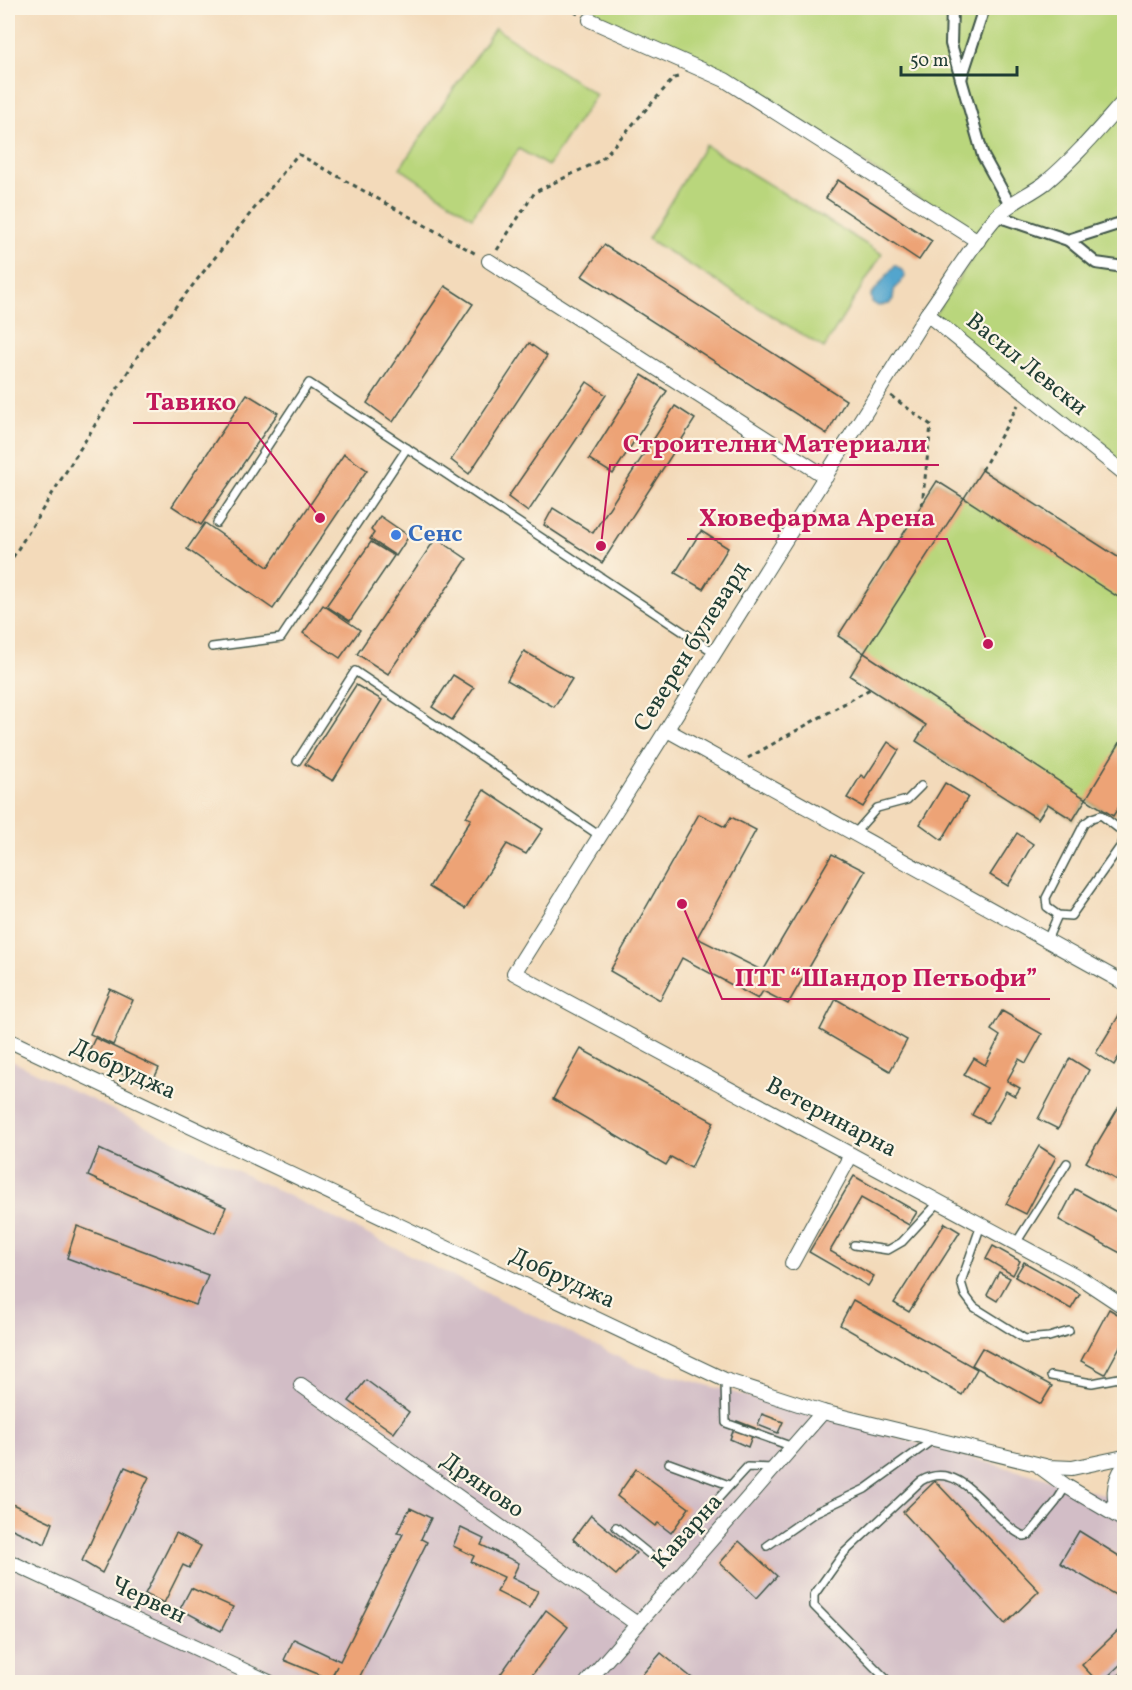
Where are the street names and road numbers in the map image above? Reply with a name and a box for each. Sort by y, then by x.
street label: Васил Левски [958,305,1094,425]
street label: Северен булевард [626,555,758,739]
street label: Добруджа [64,1031,182,1109]
street label: Ветеринарна [759,1069,903,1167]
street label: Добруджа [503,1240,621,1318]
street label: Дряново [433,1445,531,1527]
street label: Каварна [645,1486,731,1578]
street label: Червен [105,1569,191,1633]

